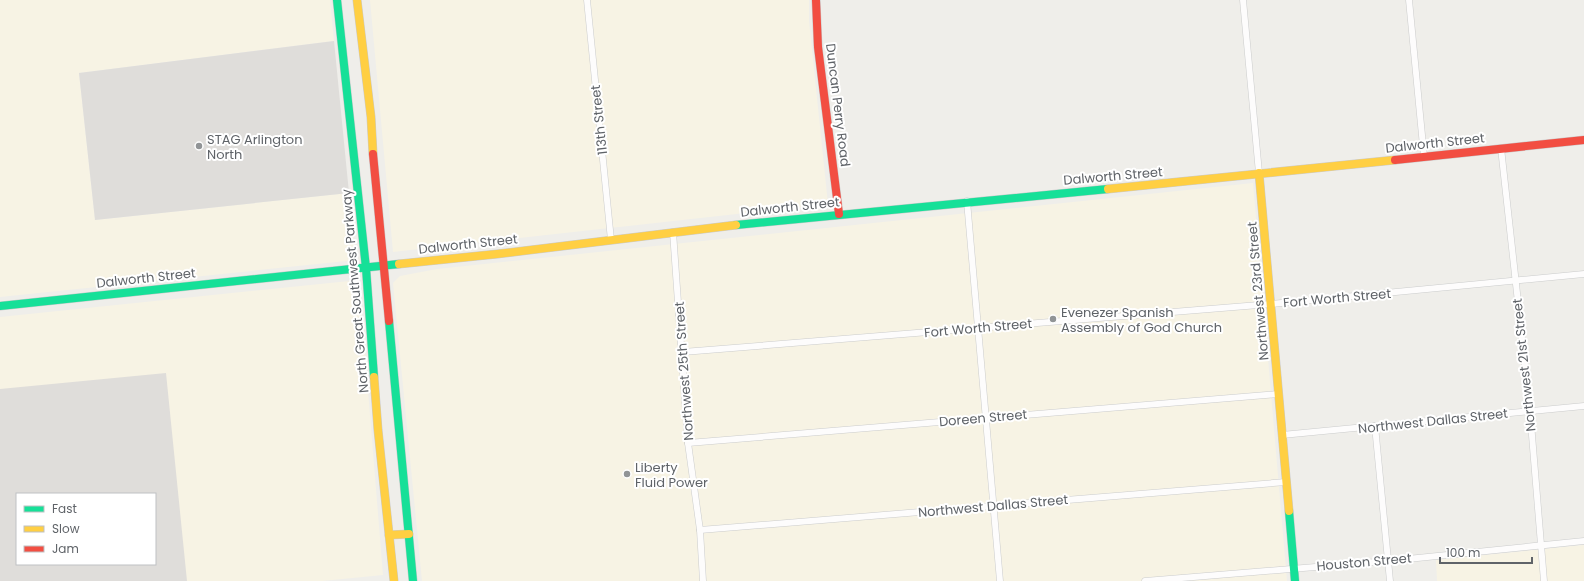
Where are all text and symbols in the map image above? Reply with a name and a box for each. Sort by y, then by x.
street label: Duncan Perry Road [821,42,855,168]
street label: 113th Street [586,84,612,156]
street label: Dalworth Street [1384,128,1486,158]
place label: STAG Arlington North [207,130,303,164]
marker: STAG Arlington North [194,141,204,151]
street label: Dalworth Street [1063,162,1164,190]
street label: North Great Southwest Parkway [337,188,373,394]
street label: Dalworth Street [739,192,841,222]
street label: Northwest 23rd Street [1242,220,1274,361]
street label: Dalworth Street [417,229,519,259]
street label: Dalworth Street [95,263,197,293]
street label: Fort Worth Street [1282,284,1392,312]
street label: Northwest 21st Street [1508,297,1540,433]
street label: Northwest 25th Street [670,301,698,441]
place label: Evenezer Spanish Assembly of God Church [1061,303,1222,337]
street label: Fort Worth Street [923,314,1033,342]
marker: Evenezer Spanish Assembly of God Church [1048,314,1058,324]
street label: Northwest Dallas Street [1357,404,1509,438]
street label: Doreen Street [938,405,1028,431]
place label: Liberty Fluid Power [635,458,708,492]
marker: Liberty Fluid Power [622,469,632,479]
street label: Northwest Dallas Street [917,490,1069,522]
legend [16,493,156,565]
text: Fast [52,500,77,517]
text: Slow [52,520,80,537]
scale bar [1440,539,1532,565]
text: Jam [52,540,79,557]
text: 100 m [1446,544,1480,561]
street label: Houston Street [1316,548,1413,576]

